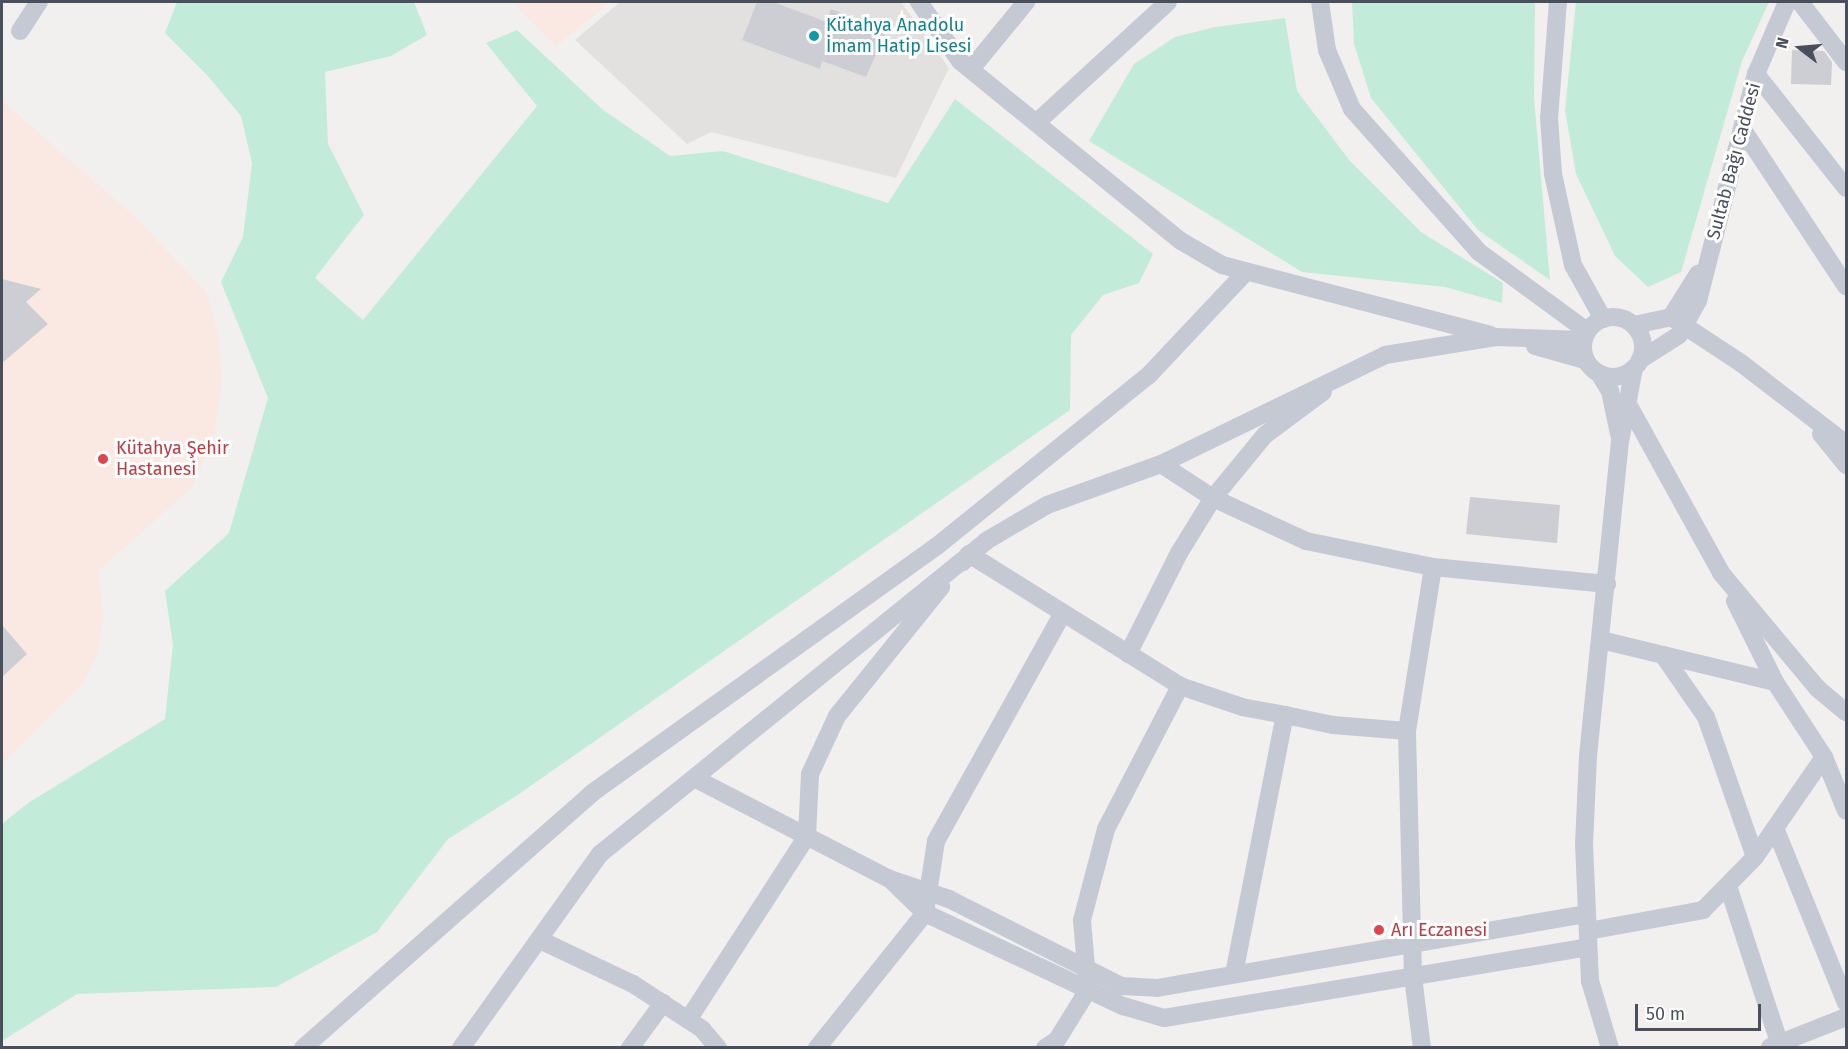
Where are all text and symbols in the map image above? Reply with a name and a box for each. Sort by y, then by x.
place label: Kütahya Anadolu İmam Hatip Lisesi [826,15,972,57]
north arrow [1770,18,1830,78]
marker: Kütahya Anadolu İmam Hatip Lisesi [807,29,821,43]
text: N [1772,35,1793,51]
street label: Sultab Bağı Caddesi [1703,80,1765,242]
place label: Kütahya Şehir Hastanesi [116,438,229,480]
marker: Kütahya Şehir Hastanesi [94,450,112,468]
place label: Arı Eczanesi [1391,919,1487,941]
marker: Arı Eczanesi [1372,923,1386,937]
scale bar [1638,992,1764,1030]
text: 50 m [1646,1003,1685,1025]

